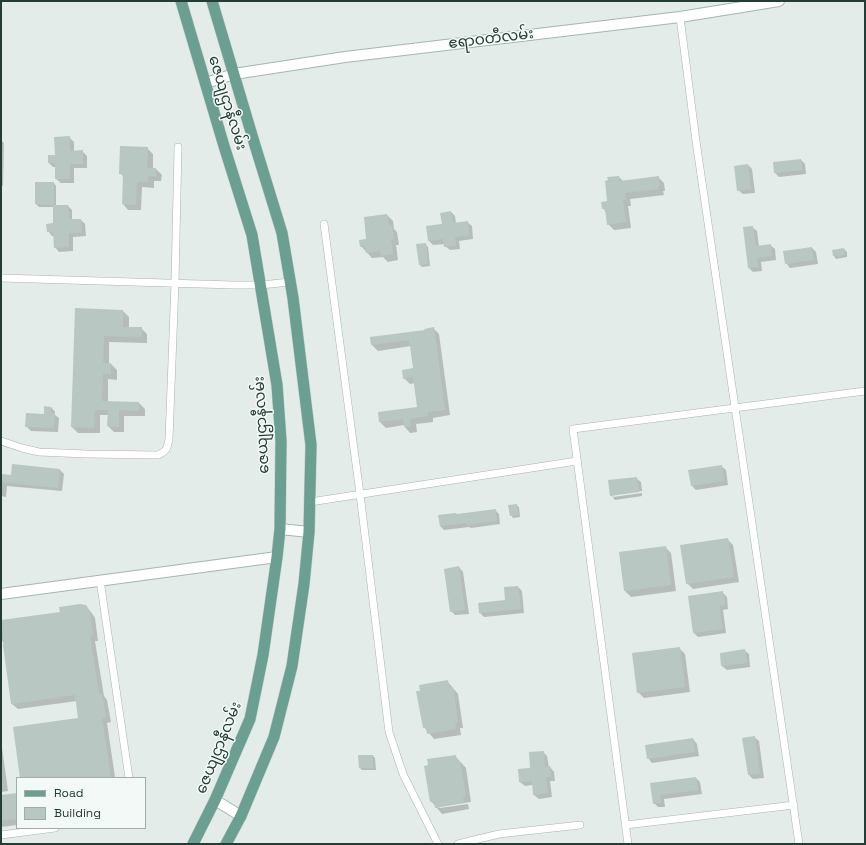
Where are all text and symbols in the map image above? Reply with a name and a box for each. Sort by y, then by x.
street label: ဧရာဝတီလမ်း [447,25,535,53]
street label: ဇေယျဌာနီလမ်း [204,54,250,152]
street label: ဇေယျဌာနီလမ်း [250,376,274,474]
street label: ဇေယျဌာနီလမ်း [192,699,246,797]
legend [16,777,146,829]
text: Road [54,785,83,801]
text: Building [54,805,101,821]

